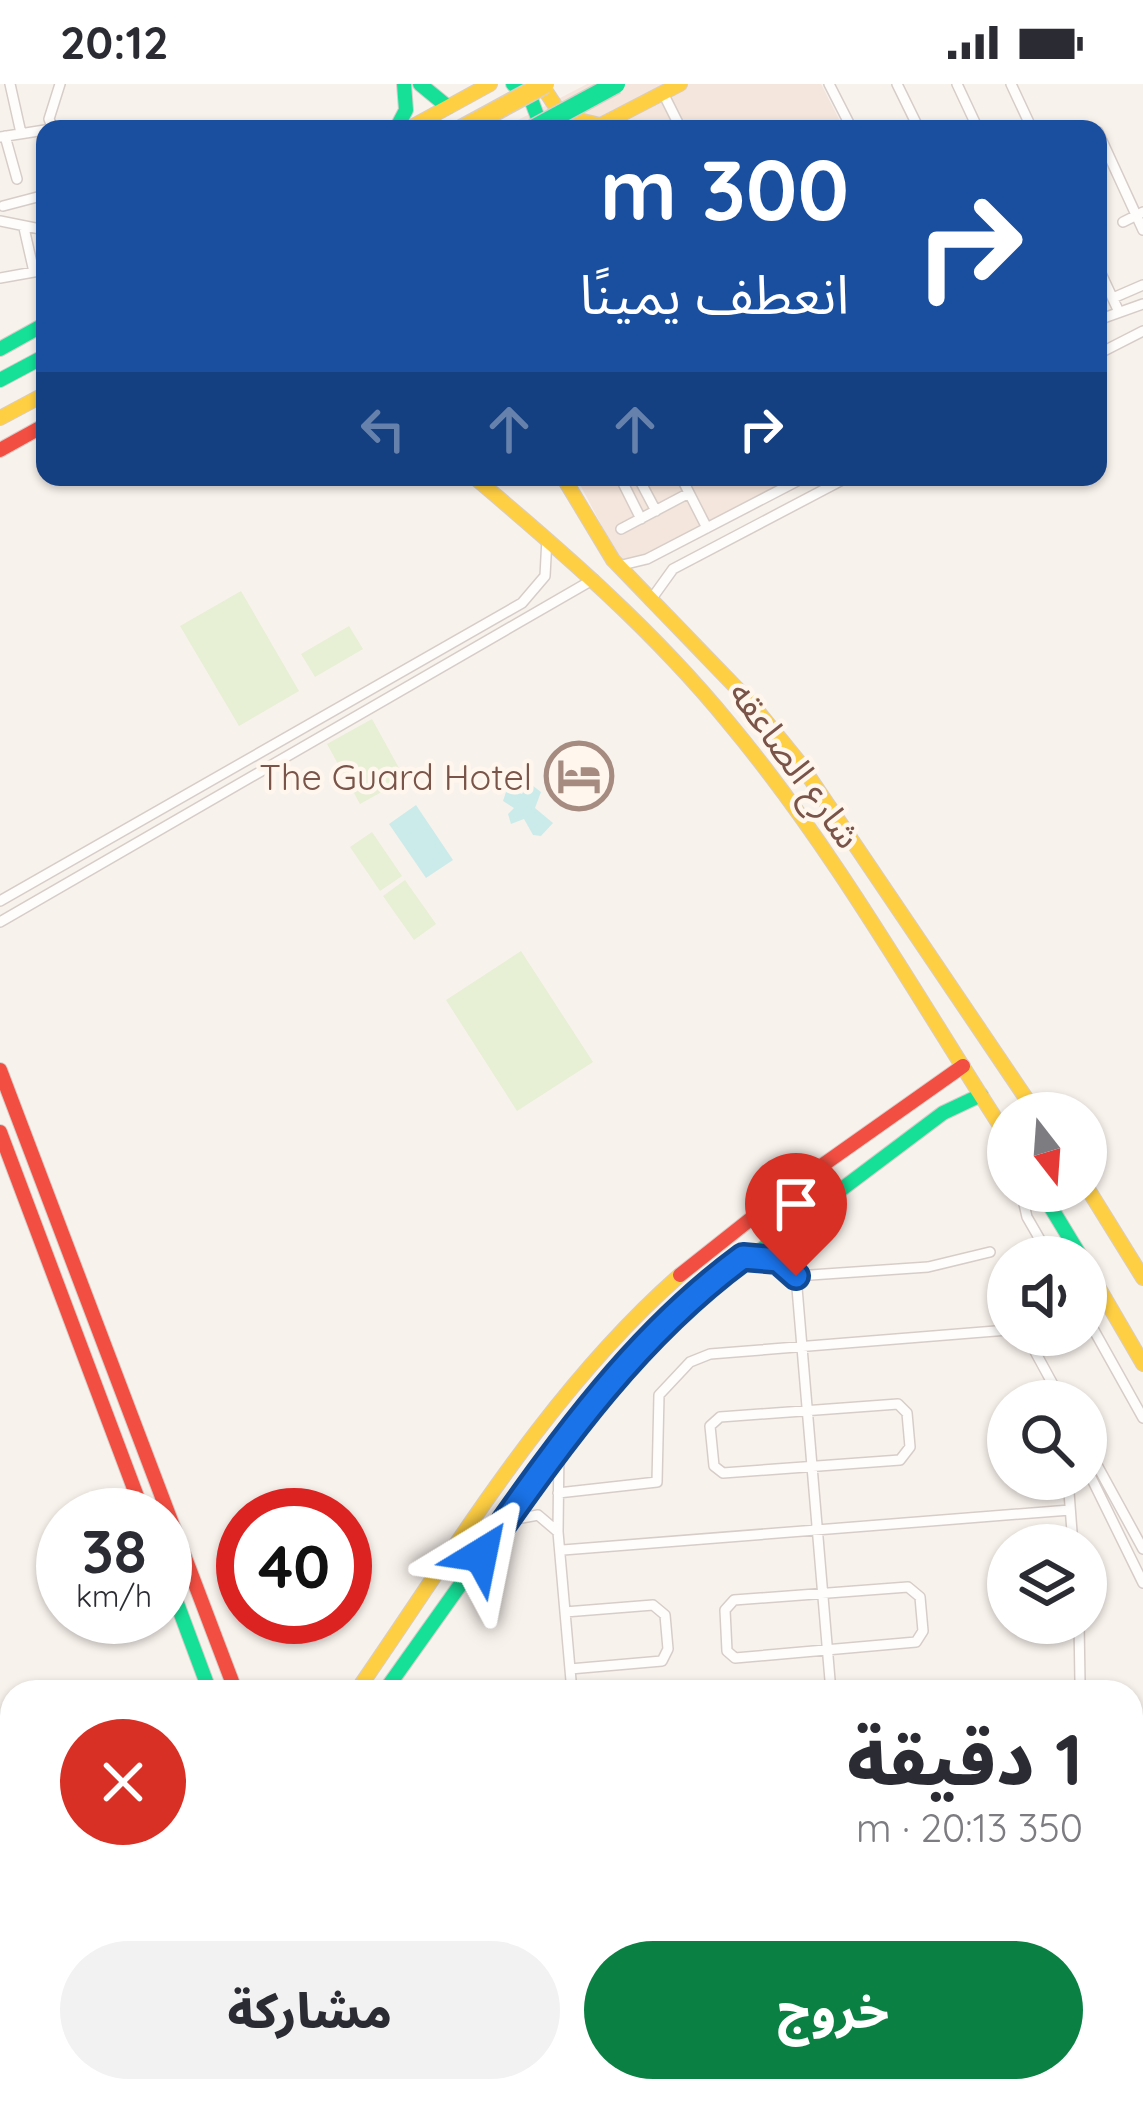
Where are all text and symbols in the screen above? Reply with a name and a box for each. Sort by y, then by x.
text: 20:12 [60,14,169,70]
text: 300 m [600,136,849,241]
icon: right [891,168,1047,324]
text: انعطف يمينًا [579,260,849,328]
icon: left [350,396,416,462]
icon: ahead [476,396,542,462]
icon: ahead [602,396,668,462]
icon: right [728,396,794,462]
street label: شارع الصاعقه [716,671,872,859]
hotel icon: The Guard Hotel [544,741,614,811]
place label: The Guard Hotel [259,754,532,799]
north arrow [987,1092,1107,1212]
map controls [987,1092,1107,1644]
pin [745,1153,847,1276]
icon: arrive [763,1171,829,1237]
button: sound [987,1236,1107,1356]
button: search [987,1380,1107,1500]
speed limit sign: 40 [216,1488,372,1644]
position arrow [418,1492,544,1618]
text: 38 [81,1513,147,1588]
button: layers [987,1524,1107,1644]
text: km/h [76,1577,152,1615]
text: 1 دقيقة [847,1713,1083,1803]
button: close [60,1719,186,1845]
text: 350 m · 20:13 [856,1803,1083,1852]
button: مشاركة [60,1941,560,2079]
button: خروج [584,1941,1083,2079]

